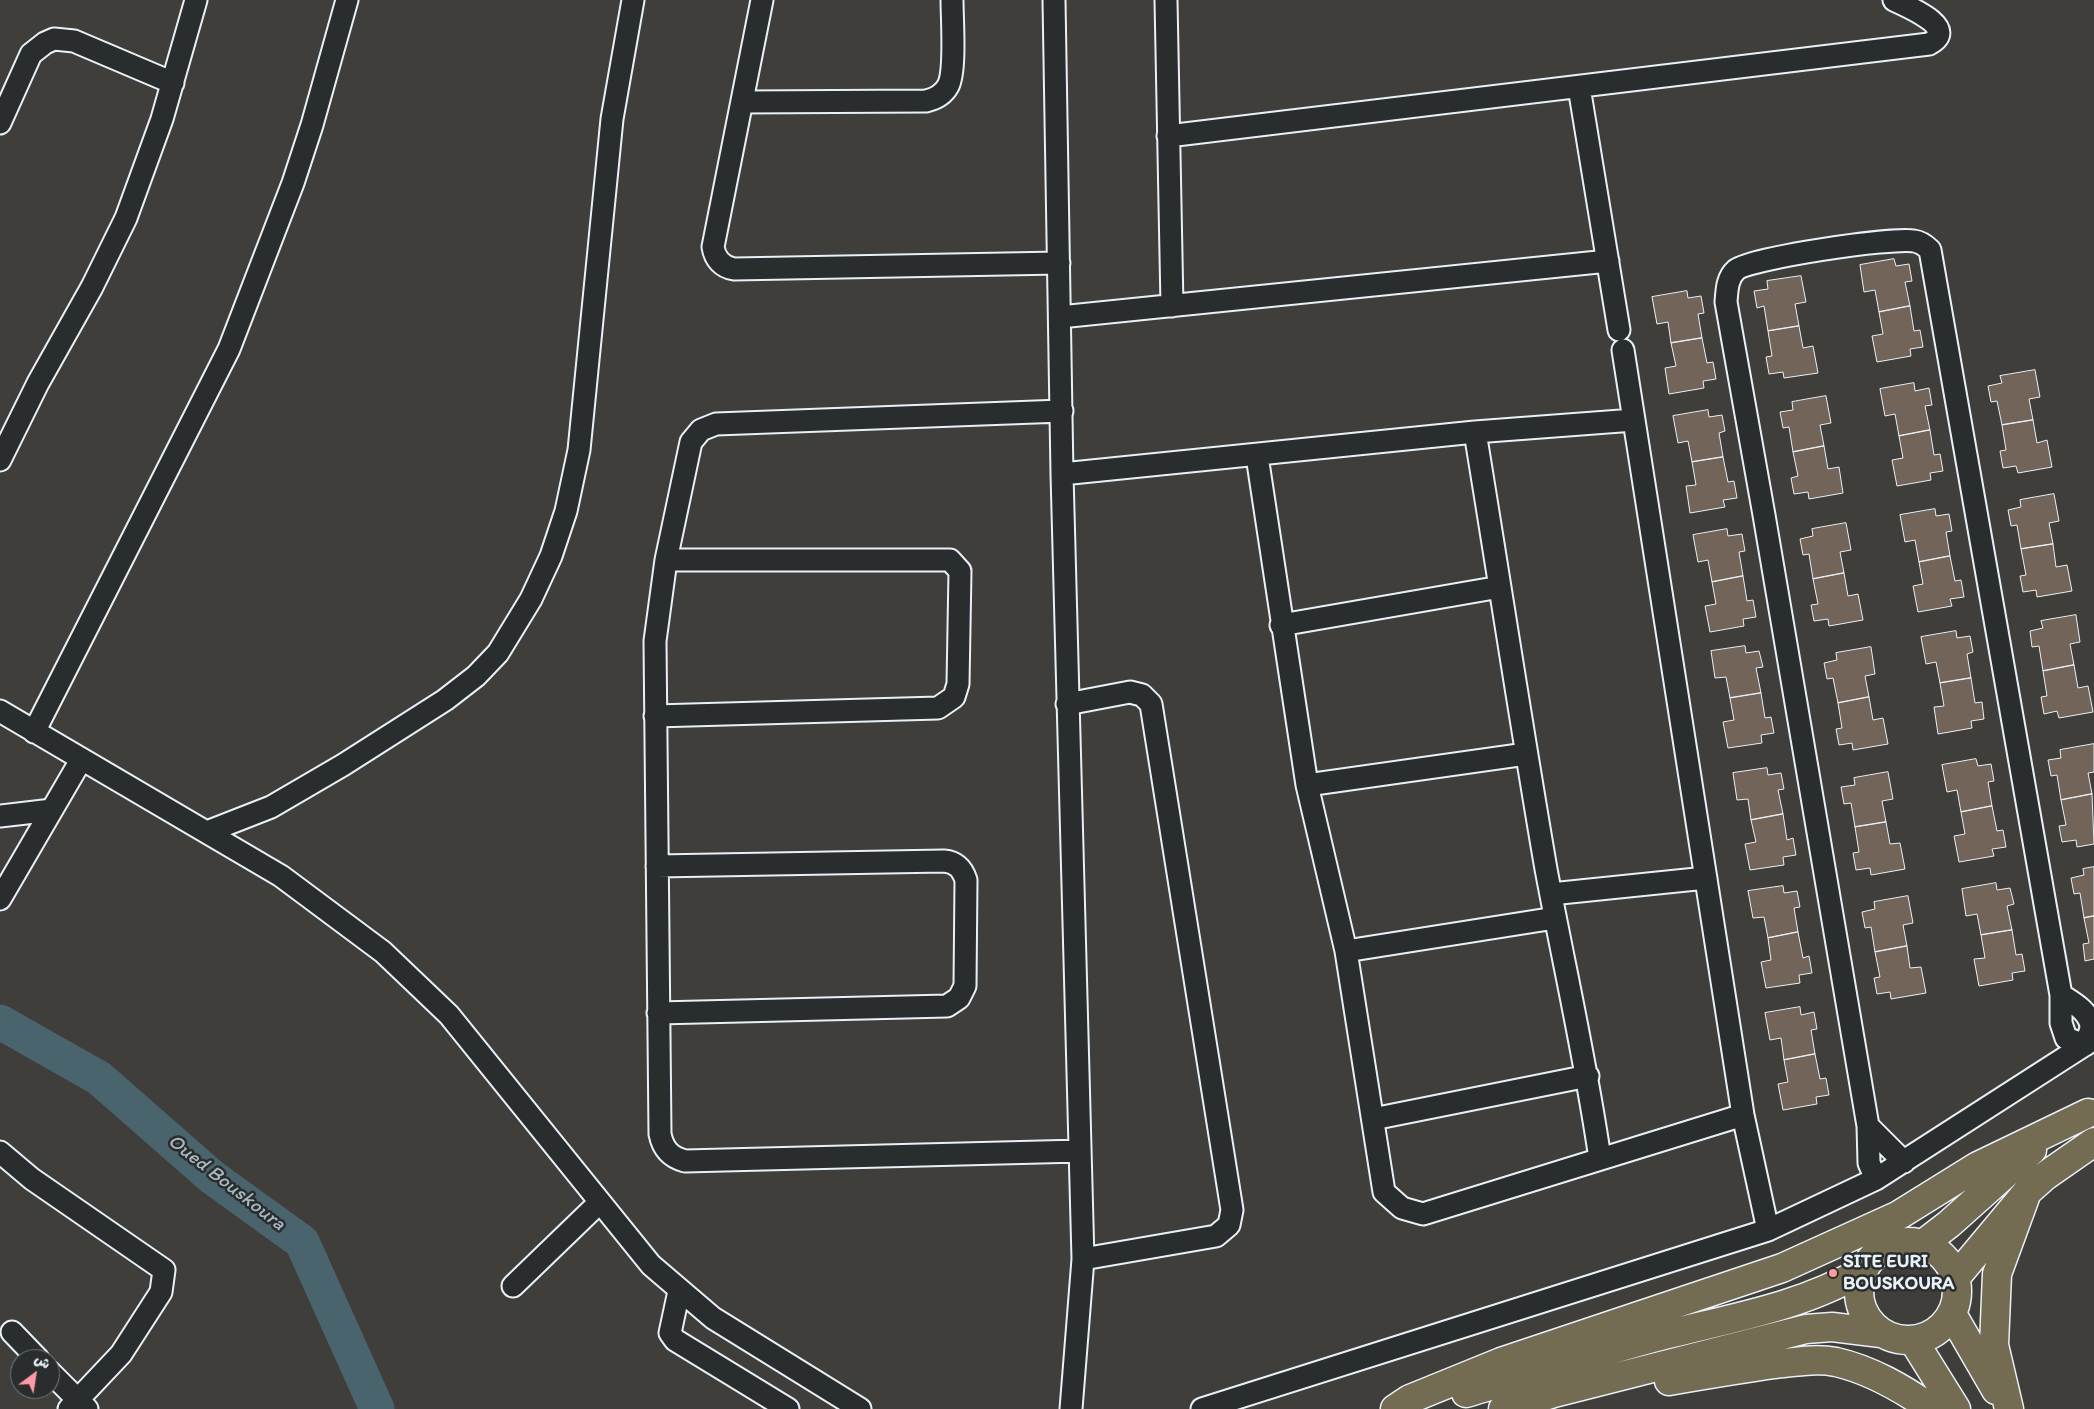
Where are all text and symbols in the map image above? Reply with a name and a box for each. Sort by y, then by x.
water label: Oued Bouskoura [162,1130,290,1236]
place label: SITE EURI BOUSKOURA [1843,1251,1954,1295]
marker: SITE EURI BOUSKOURA [1827,1267,1839,1279]
north arrow [10,1349,60,1399]
text: ش [31,1350,53,1373]

